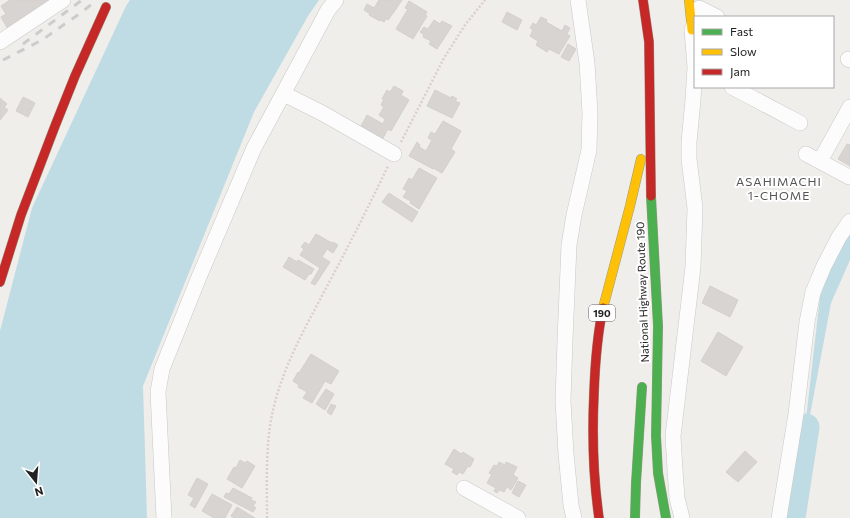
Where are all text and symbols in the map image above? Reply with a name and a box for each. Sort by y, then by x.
legend [694,16,834,88]
text: Fast [730,24,753,38]
text: Slow [730,44,757,58]
text: Jam [730,64,750,79]
district label: ASAHIMACHI 1-CHOME [736,174,822,202]
street label: National Highway Route 190 [633,221,651,363]
road number: 190 [589,305,615,321]
north arrow [16,462,56,502]
text: N [33,485,45,499]

